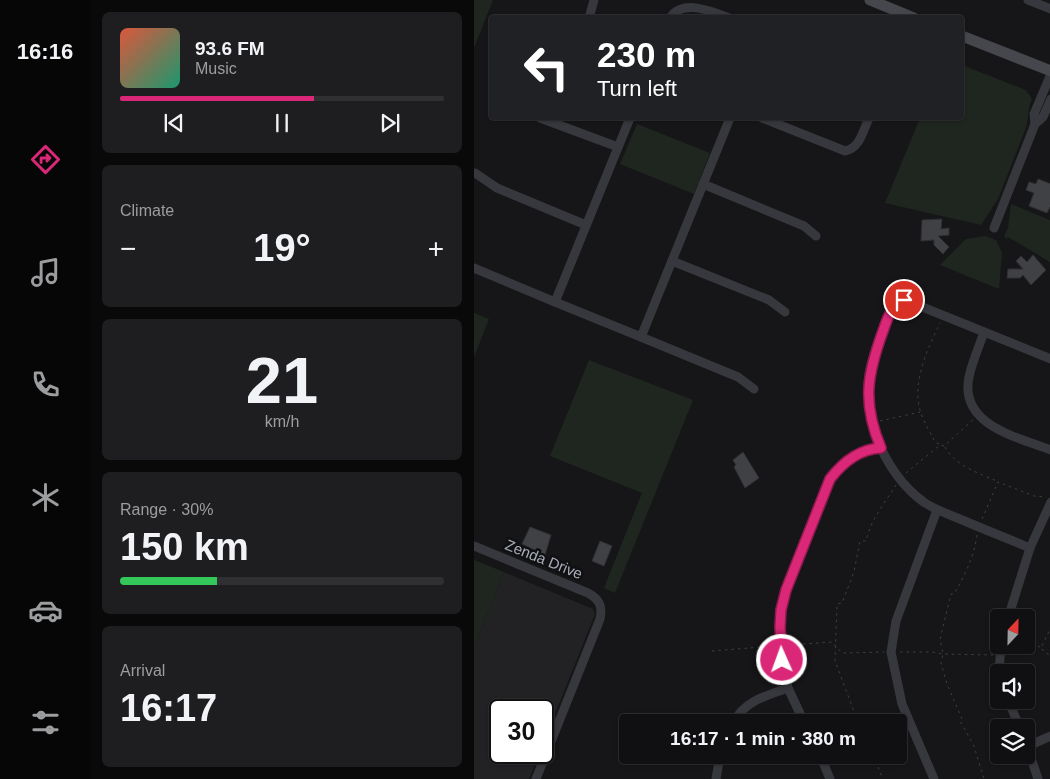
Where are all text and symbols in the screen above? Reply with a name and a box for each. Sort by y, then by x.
icon: left [514,35,579,100]
text: 230 m [597,35,696,74]
text: 93.6 FM [195,38,265,59]
text: 16:16 [17,39,73,64]
text: Music [195,60,237,77]
text: Turn left [597,76,677,101]
icon: previous [160,109,188,137]
icon: pause [268,109,296,137]
icon: next [376,109,404,137]
icon: directions [28,142,63,177]
text: Climate [120,202,174,219]
text: 19° [253,227,311,269]
text: − [120,233,136,264]
text: + [428,233,444,264]
icon: music [28,255,63,290]
pin [883,279,925,321]
icon: arrive [890,286,918,314]
text: 21 [246,344,318,417]
icon: phone [28,367,63,402]
text: km/h [265,413,299,430]
icon: climate [28,480,63,515]
text: Range · 30% [120,501,213,518]
text: 150 km [120,526,249,568]
street label: Zenda Drive [503,536,585,582]
icon: car [28,593,63,628]
north arrow [990,609,1035,654]
map controls [990,609,1035,764]
position arrow [755,633,807,685]
text: Arrival [120,662,165,679]
button: sound [990,664,1035,709]
text: 16:17 [120,687,217,729]
speed limit sign: 30 [489,699,554,764]
icon: filters [28,705,63,740]
button: layers [990,719,1035,764]
text: 16:17 · 1 min · 380 m [670,728,856,749]

